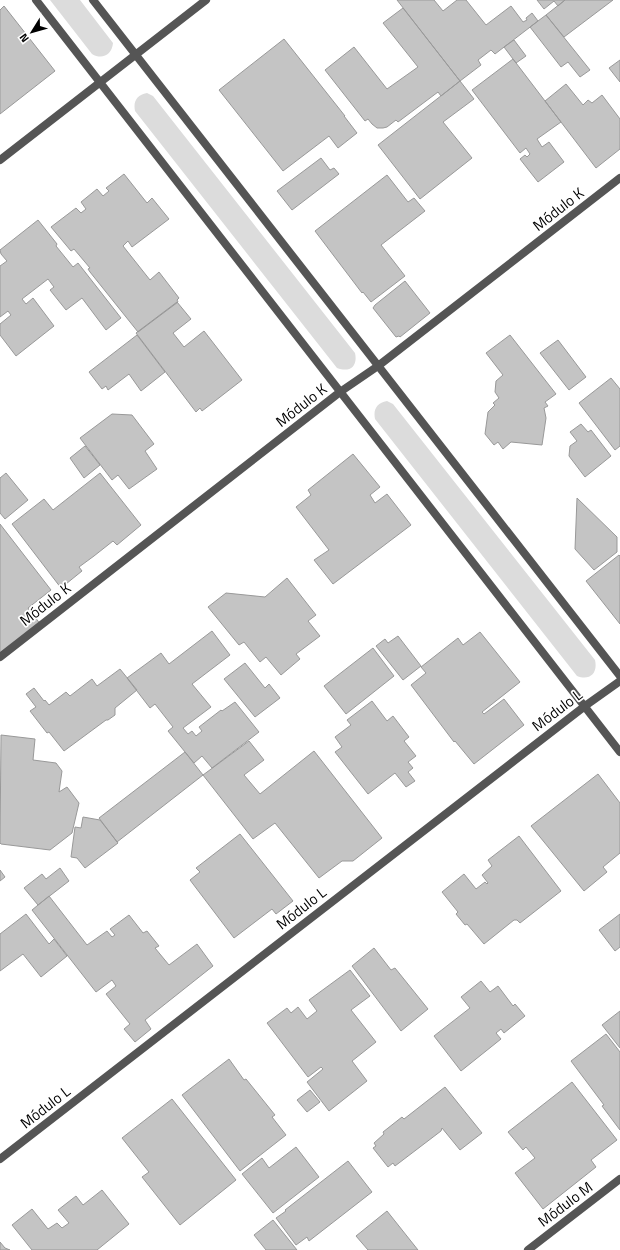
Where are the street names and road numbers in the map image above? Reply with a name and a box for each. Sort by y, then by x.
street label: Módulo K [527,181,589,236]
street label: Módulo K [270,377,332,432]
street label: Módulo K [14,576,76,631]
street label: Módulo L [527,683,587,737]
street label: Módulo L [271,881,331,935]
street label: Módulo L [15,1080,75,1134]
street label: Módulo M [533,1176,597,1232]

